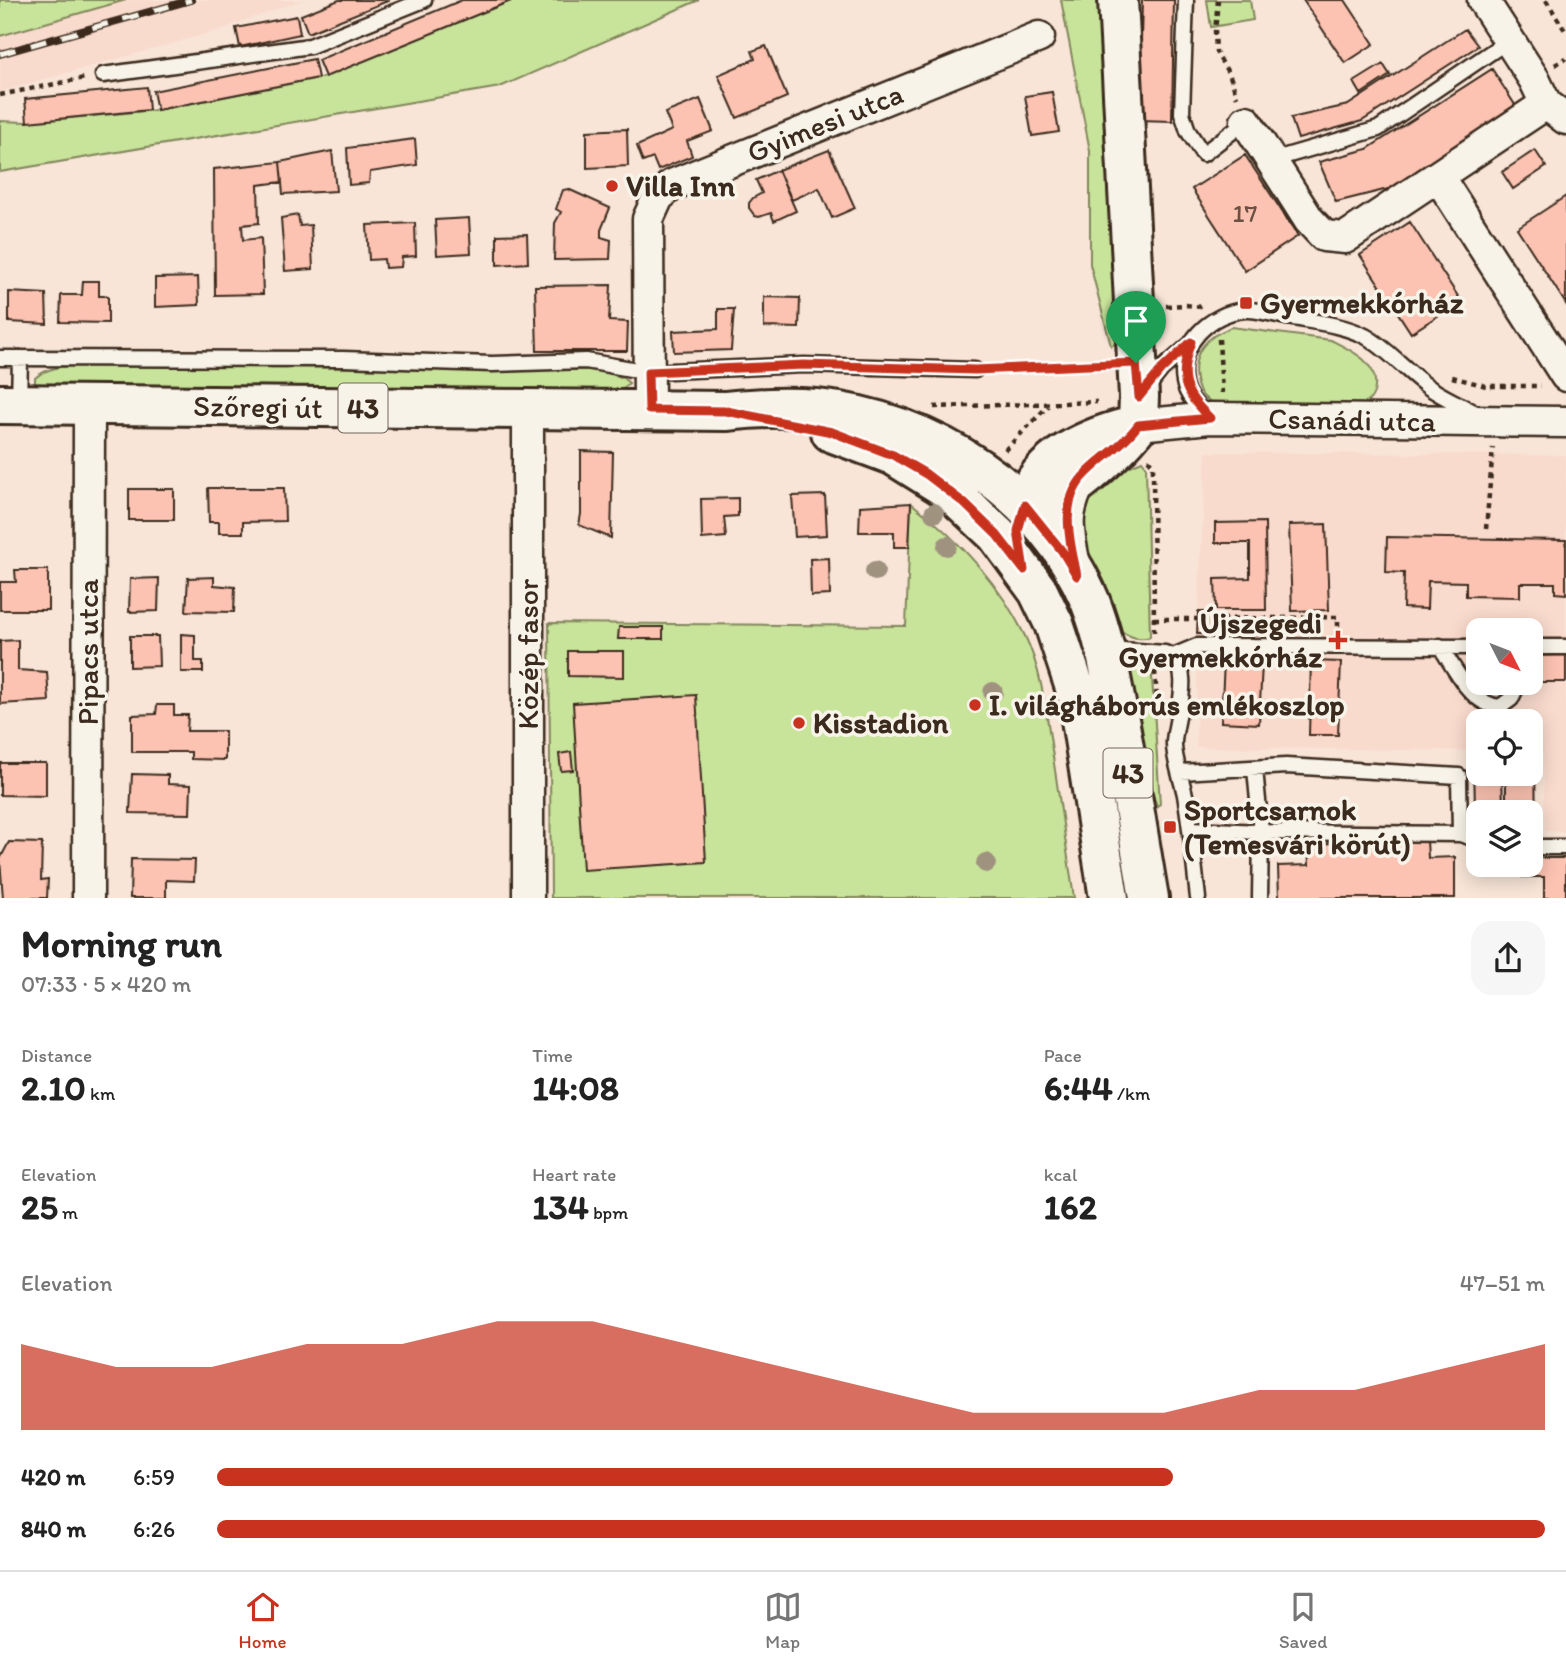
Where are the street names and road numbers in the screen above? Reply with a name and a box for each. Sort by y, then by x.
street label: Gyimesi utca [741,74,908,171]
road number: 43 [338,384,388,432]
street label: Szőregi út [193,387,323,426]
street label: Csanádi utca [1268,400,1437,439]
street label: Pipacs utca [69,578,106,725]
street label: Közép fasor [509,578,546,729]
road number: 43 [1104,748,1152,798]

